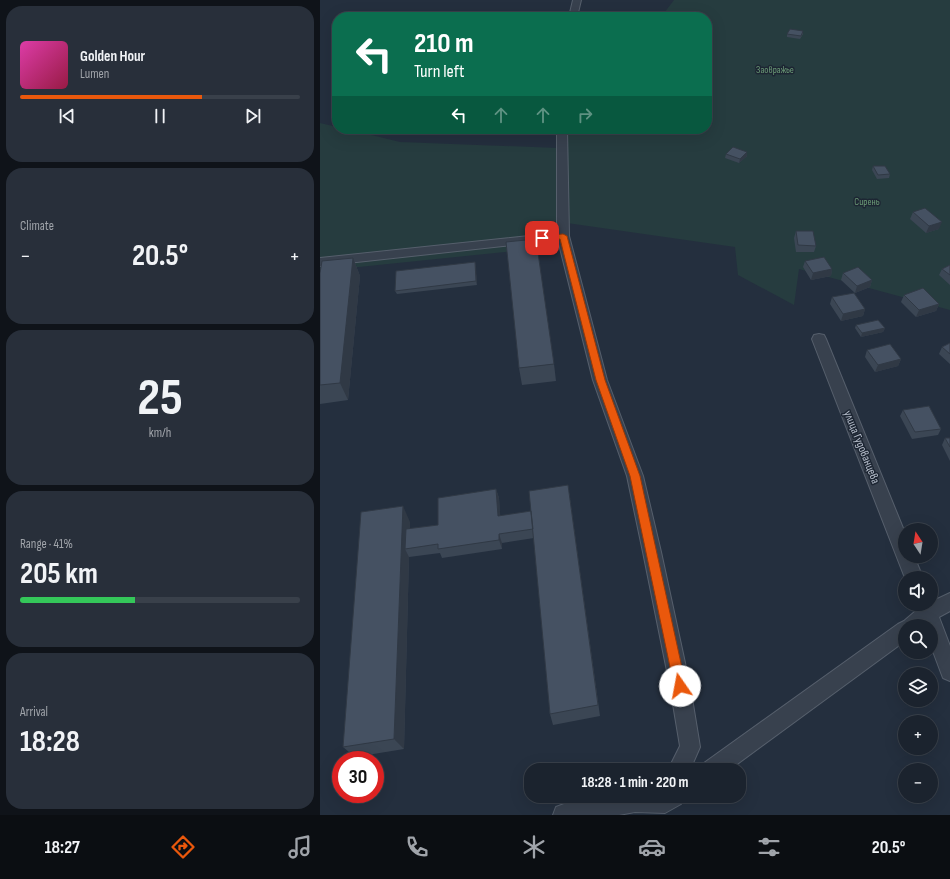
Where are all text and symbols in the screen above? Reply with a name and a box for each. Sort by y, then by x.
text: 210 m [414,27,474,60]
icon: left [348,28,400,80]
text: Golden Hour [80,47,145,66]
text: Turn left [414,61,465,82]
park label: Заовражье [756,64,794,76]
text: Lumen [80,66,109,82]
icon: left [448,104,470,126]
icon: ahead [490,104,512,126]
icon: ahead [532,104,554,126]
icon: right [574,104,596,126]
icon: previous [56,105,78,127]
icon: pause [149,105,171,127]
icon: next [242,105,264,127]
park label: Сирень [854,196,880,208]
text: Climate [20,218,54,234]
pin [525,221,559,255]
icon: arrive [531,227,553,249]
text: 20.5° [132,238,188,274]
text: − [20,243,31,270]
text: + [289,243,300,270]
text: 25 [137,367,183,430]
street label: улица Гудованцева [840,408,883,486]
text: km/h [149,425,171,441]
north arrow [898,523,938,563]
map controls [898,523,938,803]
text: Range · 41% [20,536,73,552]
text: 205 km [20,556,98,592]
button: sound [898,571,938,611]
button: search [898,619,938,659]
position arrow [659,665,701,707]
button: layers [898,667,938,707]
text: Arrival [20,704,48,720]
button: + [898,715,938,755]
text: 18:28 [20,724,80,760]
speed limit sign: 30 [332,751,384,803]
button: − [898,763,938,803]
text: 18:28 · 1 min · 220 m [582,773,688,792]
icon: directions [169,833,197,861]
icon: music [286,833,314,861]
icon: phone [403,833,431,861]
icon: climate [520,833,548,861]
icon: car [638,833,666,861]
icon: filters [755,833,783,861]
text: 18:27 [45,837,80,858]
text: 20.5° [872,837,905,858]

